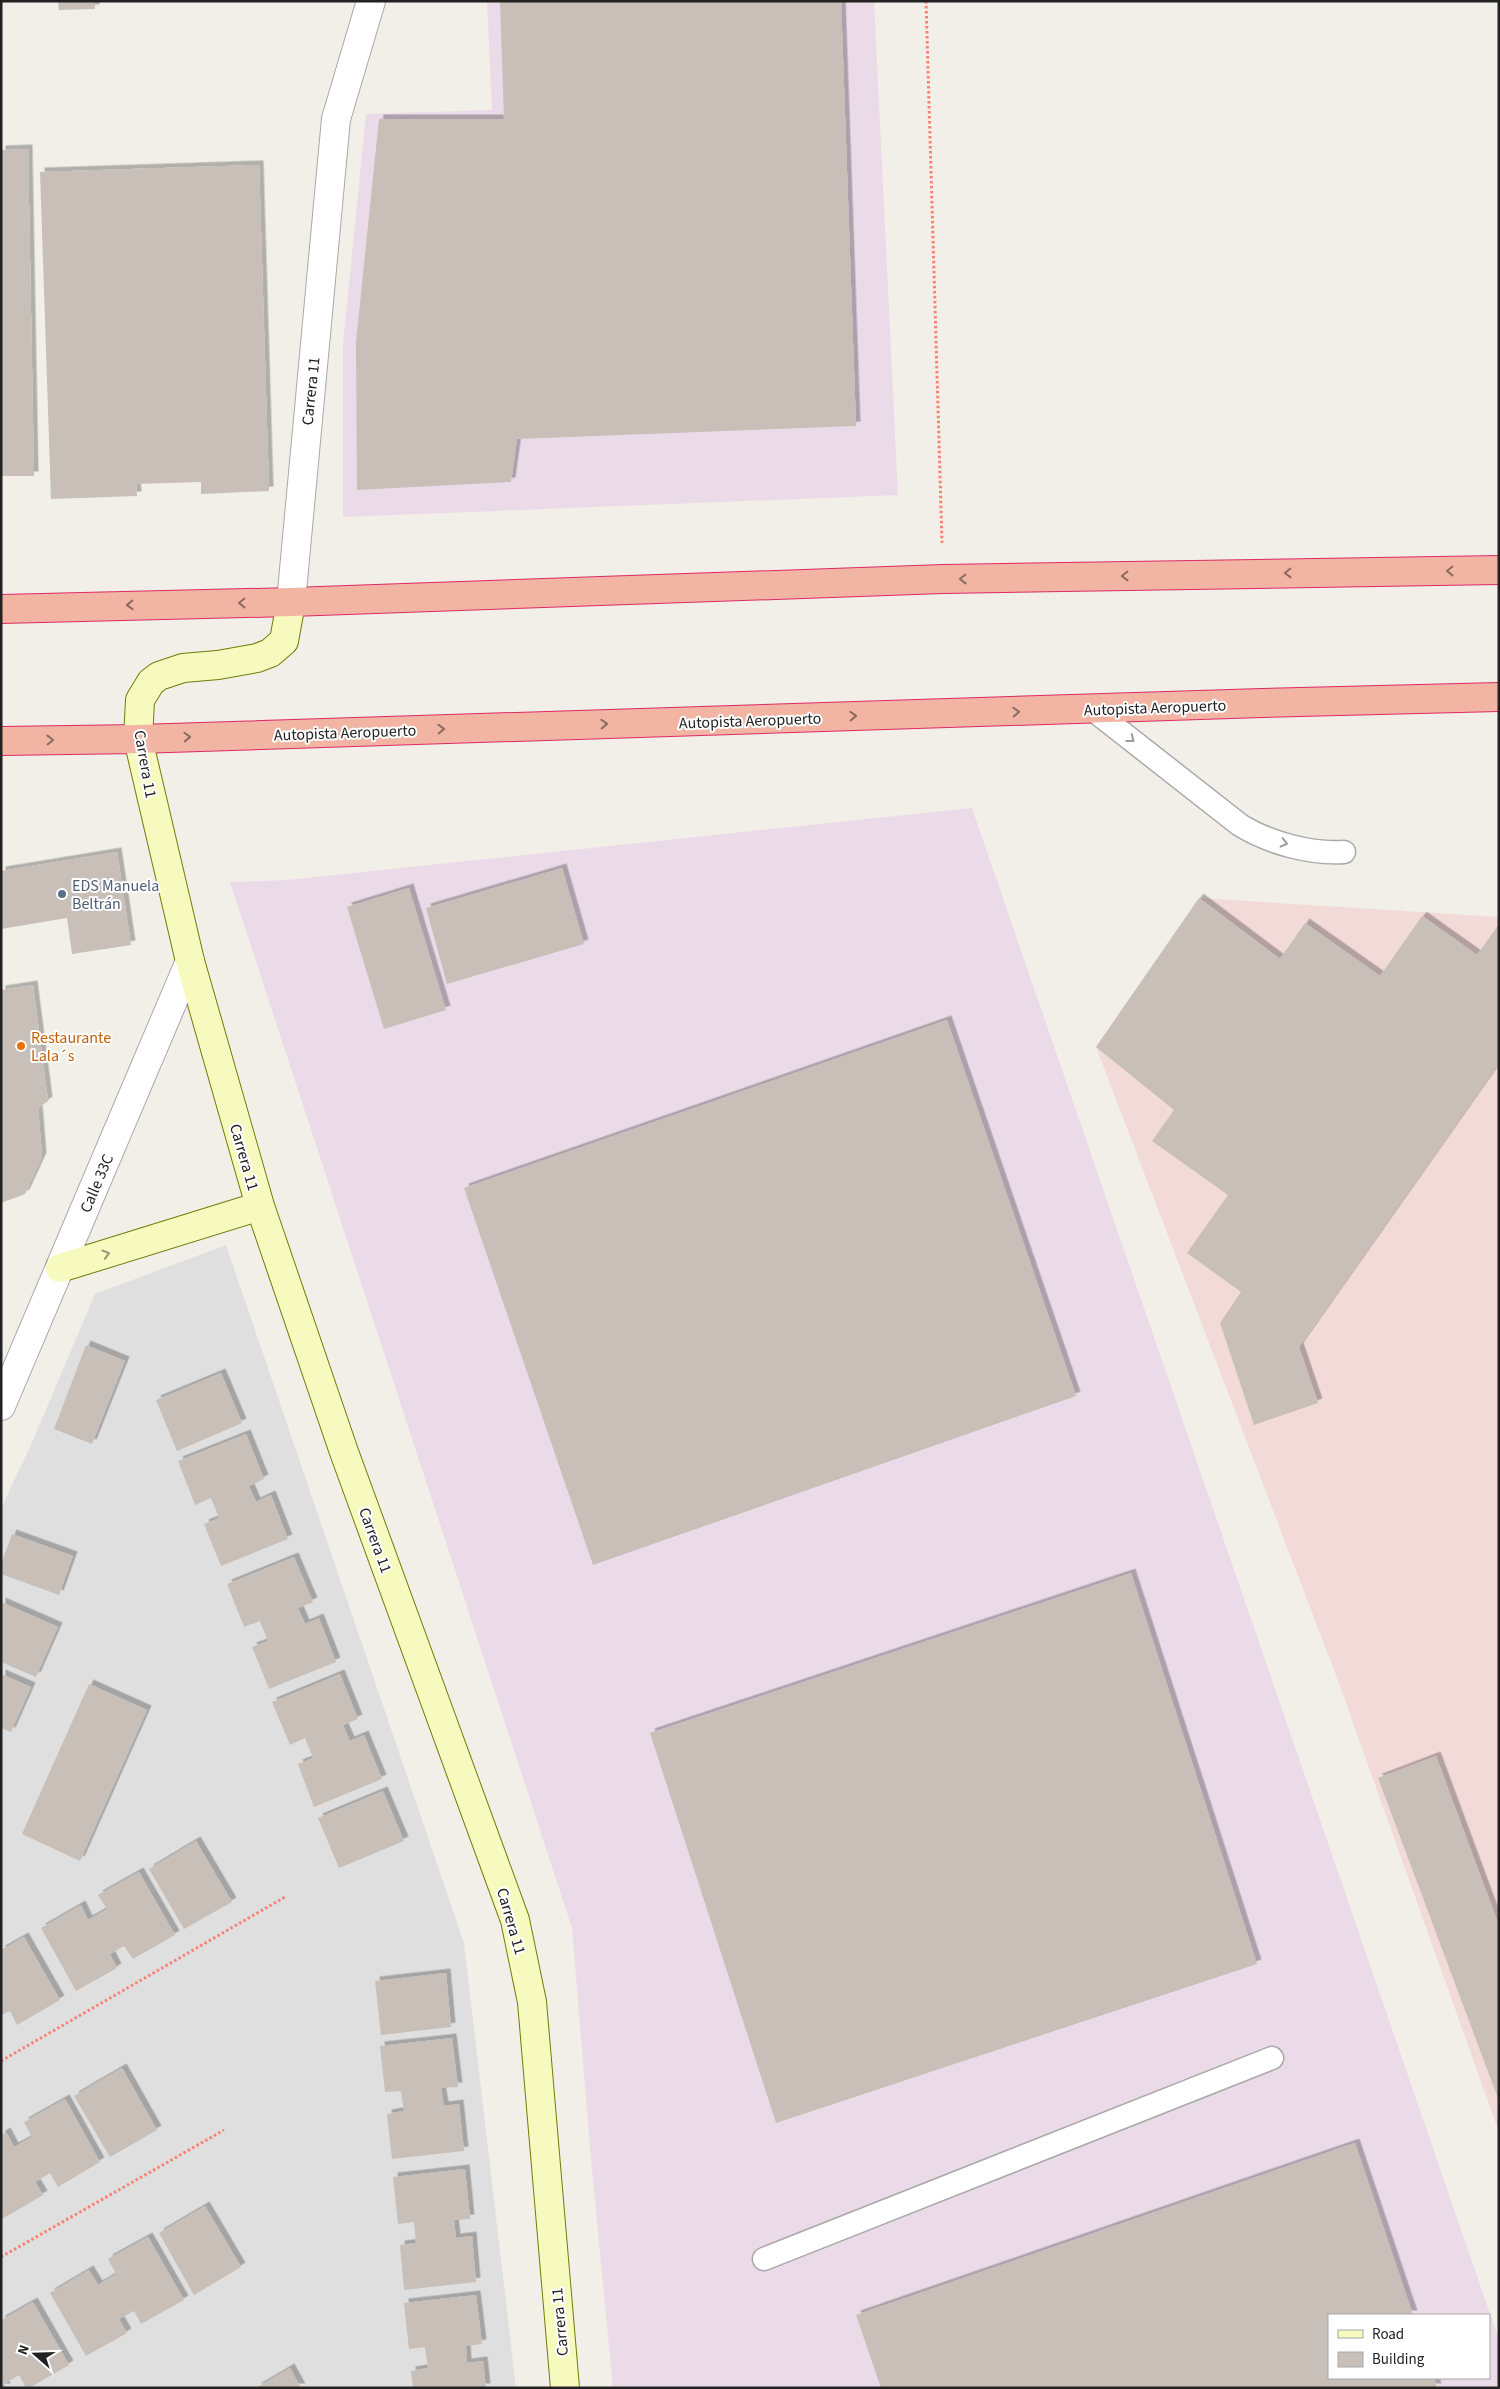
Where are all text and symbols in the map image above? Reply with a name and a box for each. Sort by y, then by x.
street label: Carrera 11 [296,356,326,426]
one-way arrow [1446,565,1454,576]
one-way arrow [1283,568,1291,578]
one-way arrow [1121,571,1128,581]
one-way arrow [958,574,966,584]
one-way arrow [238,598,246,608]
one-way arrow [125,600,133,610]
street label: Autopista Aeropuerto [1084,695,1227,721]
one-way arrow [1012,706,1020,717]
street label: Autopista Aeropuerto [679,708,822,734]
one-way arrow [850,711,858,722]
one-way arrow [600,719,608,729]
street label: Autopista Aeropuerto [274,720,417,746]
one-way arrow [437,723,445,734]
street label: Carrera 11 [128,729,162,800]
one-way arrow [184,732,191,742]
one-way arrow [1125,734,1134,743]
one-way arrow [46,735,54,746]
one-way arrow [1280,837,1289,848]
place label: EDS Manuela Beltrán [72,875,159,915]
marker: EDS Manuela Beltrán [56,888,68,900]
place label: Restaurante Lala´s [31,1027,111,1067]
marker: Restaurante Lala´s [15,1040,27,1052]
street label: Carrera 11 [224,1121,264,1193]
street label: Calle 33C [75,1151,119,1216]
one-way arrow [102,1249,110,1259]
street label: Carrera 11 [353,1504,397,1576]
street label: Carrera 11 [491,1885,531,1957]
street label: Carrera 11 [546,2287,574,2357]
legend [1328,2314,1490,2379]
text: Road [1372,2324,1404,2345]
north arrow [10,2329,60,2379]
text: N [13,2342,35,2358]
text: Building [1372,2349,1425,2370]

